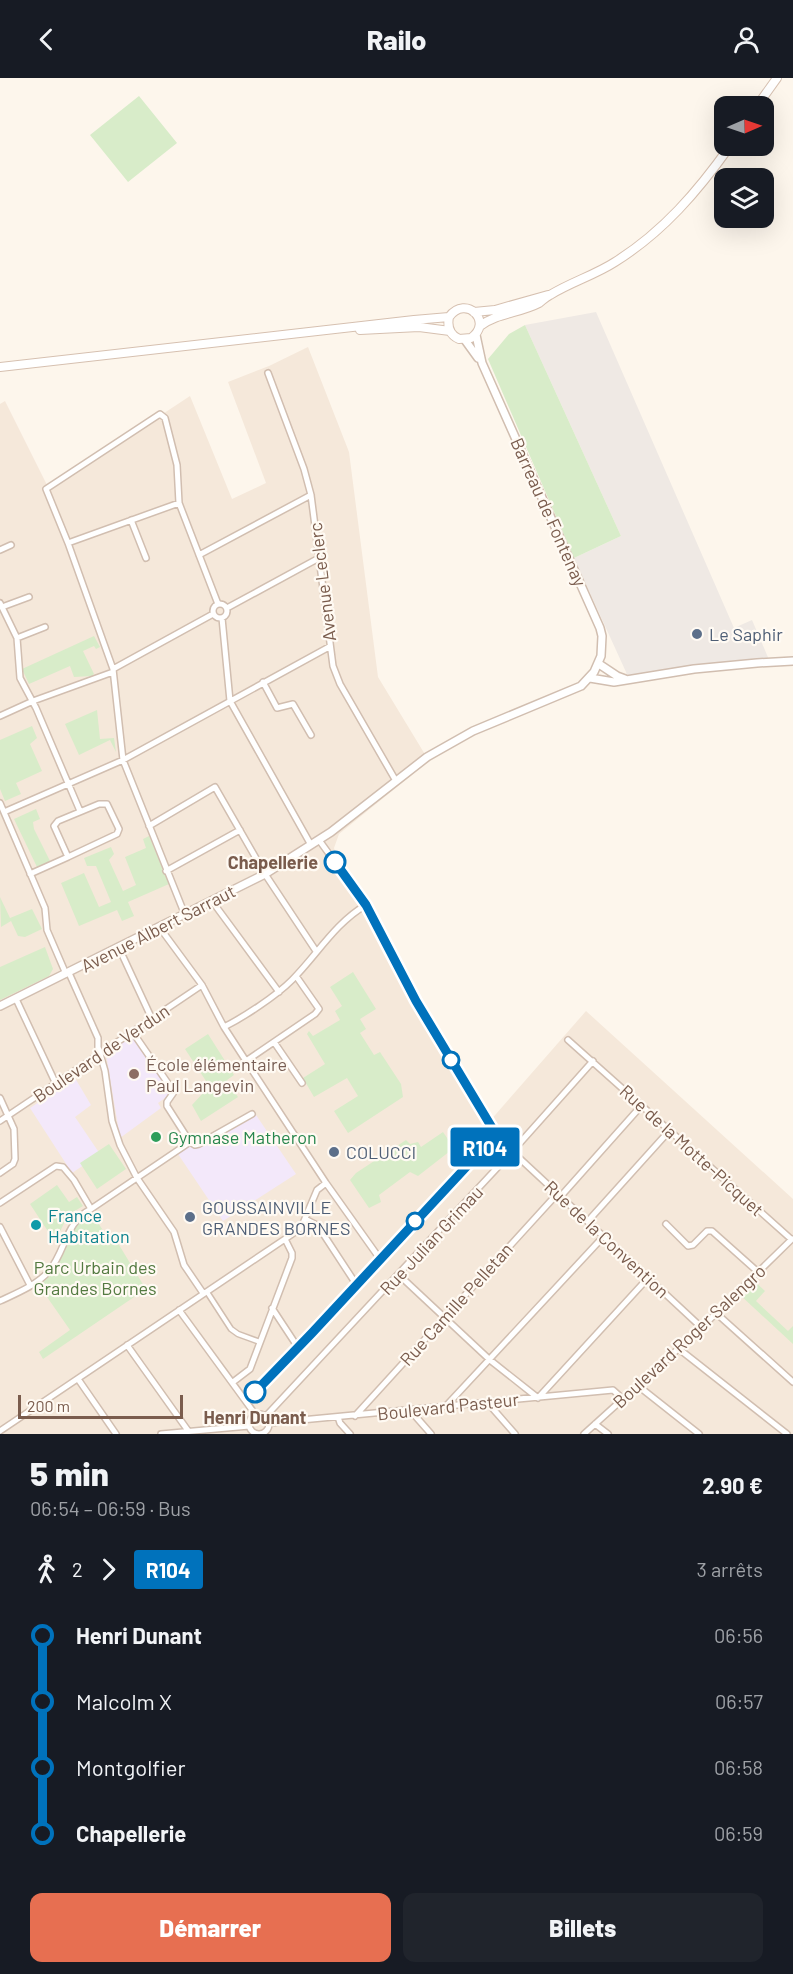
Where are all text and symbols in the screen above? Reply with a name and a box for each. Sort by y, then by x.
icon: back [30,23,63,56]
text: Railo [367,23,426,55]
icon: person [730,23,763,56]
north arrow [714,96,774,156]
map controls [714,96,774,228]
button: layers [714,168,774,228]
street label: Barreau de Fontenay [506,434,592,590]
street label: Avenue Leclerc [304,521,340,643]
place label: Le Saphir [709,623,783,645]
marker: Le Saphir [690,627,704,641]
place label: Chapellerie [228,851,318,873]
marker: Chapellerie [324,851,346,873]
street label: Avenue Albert Sarraut [77,880,239,976]
street label: Boulevard de Verdun [29,999,173,1107]
unlabelled marker [442,1051,460,1069]
place label: École élémentaire Paul Langevin [146,1053,287,1096]
marker: École élémentaire Paul Langevin [127,1067,141,1081]
street label: Rue de la Motte-Picquet [615,1080,769,1220]
place label: Gymnase Matheron [168,1126,317,1148]
line badge: R104 [443,1128,527,1166]
marker: Gymnase Matheron [149,1130,163,1144]
text: R104 [462,1135,508,1160]
place label: COLUCCI [346,1141,416,1163]
marker: COLUCCI [327,1145,341,1159]
street label: Rue de la Convention [540,1176,674,1302]
street label: Rue Julian Grimau [375,1181,487,1299]
place label: GOUSSAINVILLE GRANDES BORNES [202,1196,350,1239]
place label: France Habitation [48,1204,130,1247]
marker: GOUSSAINVILLE GRANDES BORNES [183,1210,197,1224]
unlabelled marker [406,1212,424,1230]
marker: France Habitation [29,1218,43,1232]
street label: Rue Camille Pelletan [395,1238,517,1370]
park label: Parc Urbain des Grandes Bornes [33,1256,157,1299]
street label: Boulevard Roger Salengro [608,1259,770,1413]
marker: Henri Dunant [244,1381,266,1403]
street label: Boulevard Pasteur [376,1388,520,1424]
scale bar [18,1392,183,1420]
text: 200 m [27,1396,70,1415]
place label: Henri Dunant [204,1406,307,1428]
text: 5 min [30,1453,109,1493]
text: 2.90 € [702,1472,763,1498]
text: 06:54 – 06:59 · Bus [30,1496,191,1520]
icon: walk [30,1553,63,1586]
icon: forward [92,1553,125,1586]
text: 2 [72,1557,83,1581]
text: R104 [146,1557,191,1582]
text: 3 arrêts [697,1557,763,1581]
text: Henri Dunant [76,1622,202,1648]
text: 06:56 [714,1623,763,1647]
text: Malcolm X [76,1688,172,1714]
text: 06:57 [715,1689,763,1713]
text: Montgolfier [76,1754,185,1780]
text: 06:58 [714,1755,763,1779]
text: Chapellerie [76,1820,186,1846]
text: 06:59 [714,1821,763,1845]
button: Démarrer [30,1893,391,1962]
button: Billets [403,1893,763,1962]

